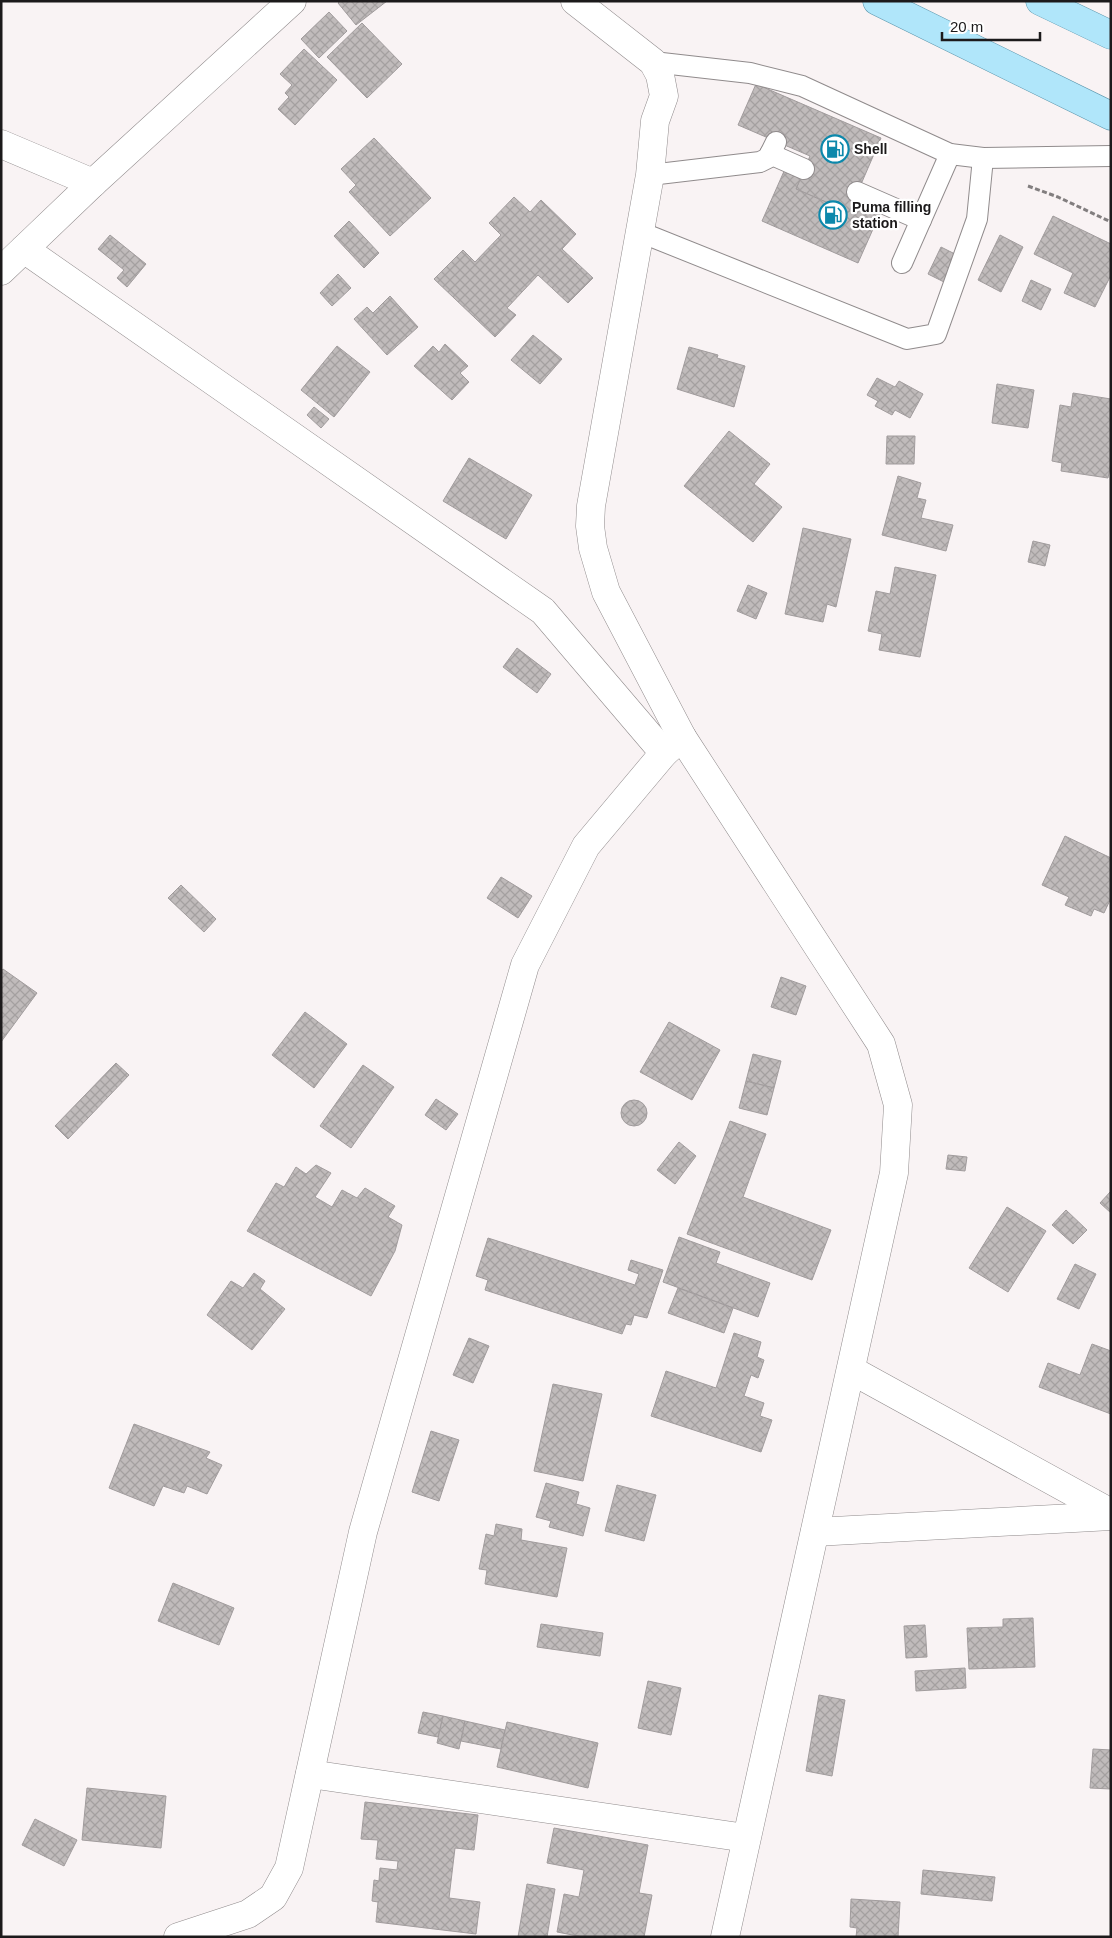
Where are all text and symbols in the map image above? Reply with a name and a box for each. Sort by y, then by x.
scale bar [942,10,1040,42]
text: 20 m [950,18,983,35]
fuel station icon: Shell [820,134,850,164]
place label: Shell [854,141,887,157]
place label: Puma filling station [852,199,931,231]
fuel station icon: Puma filling station [818,200,848,230]

